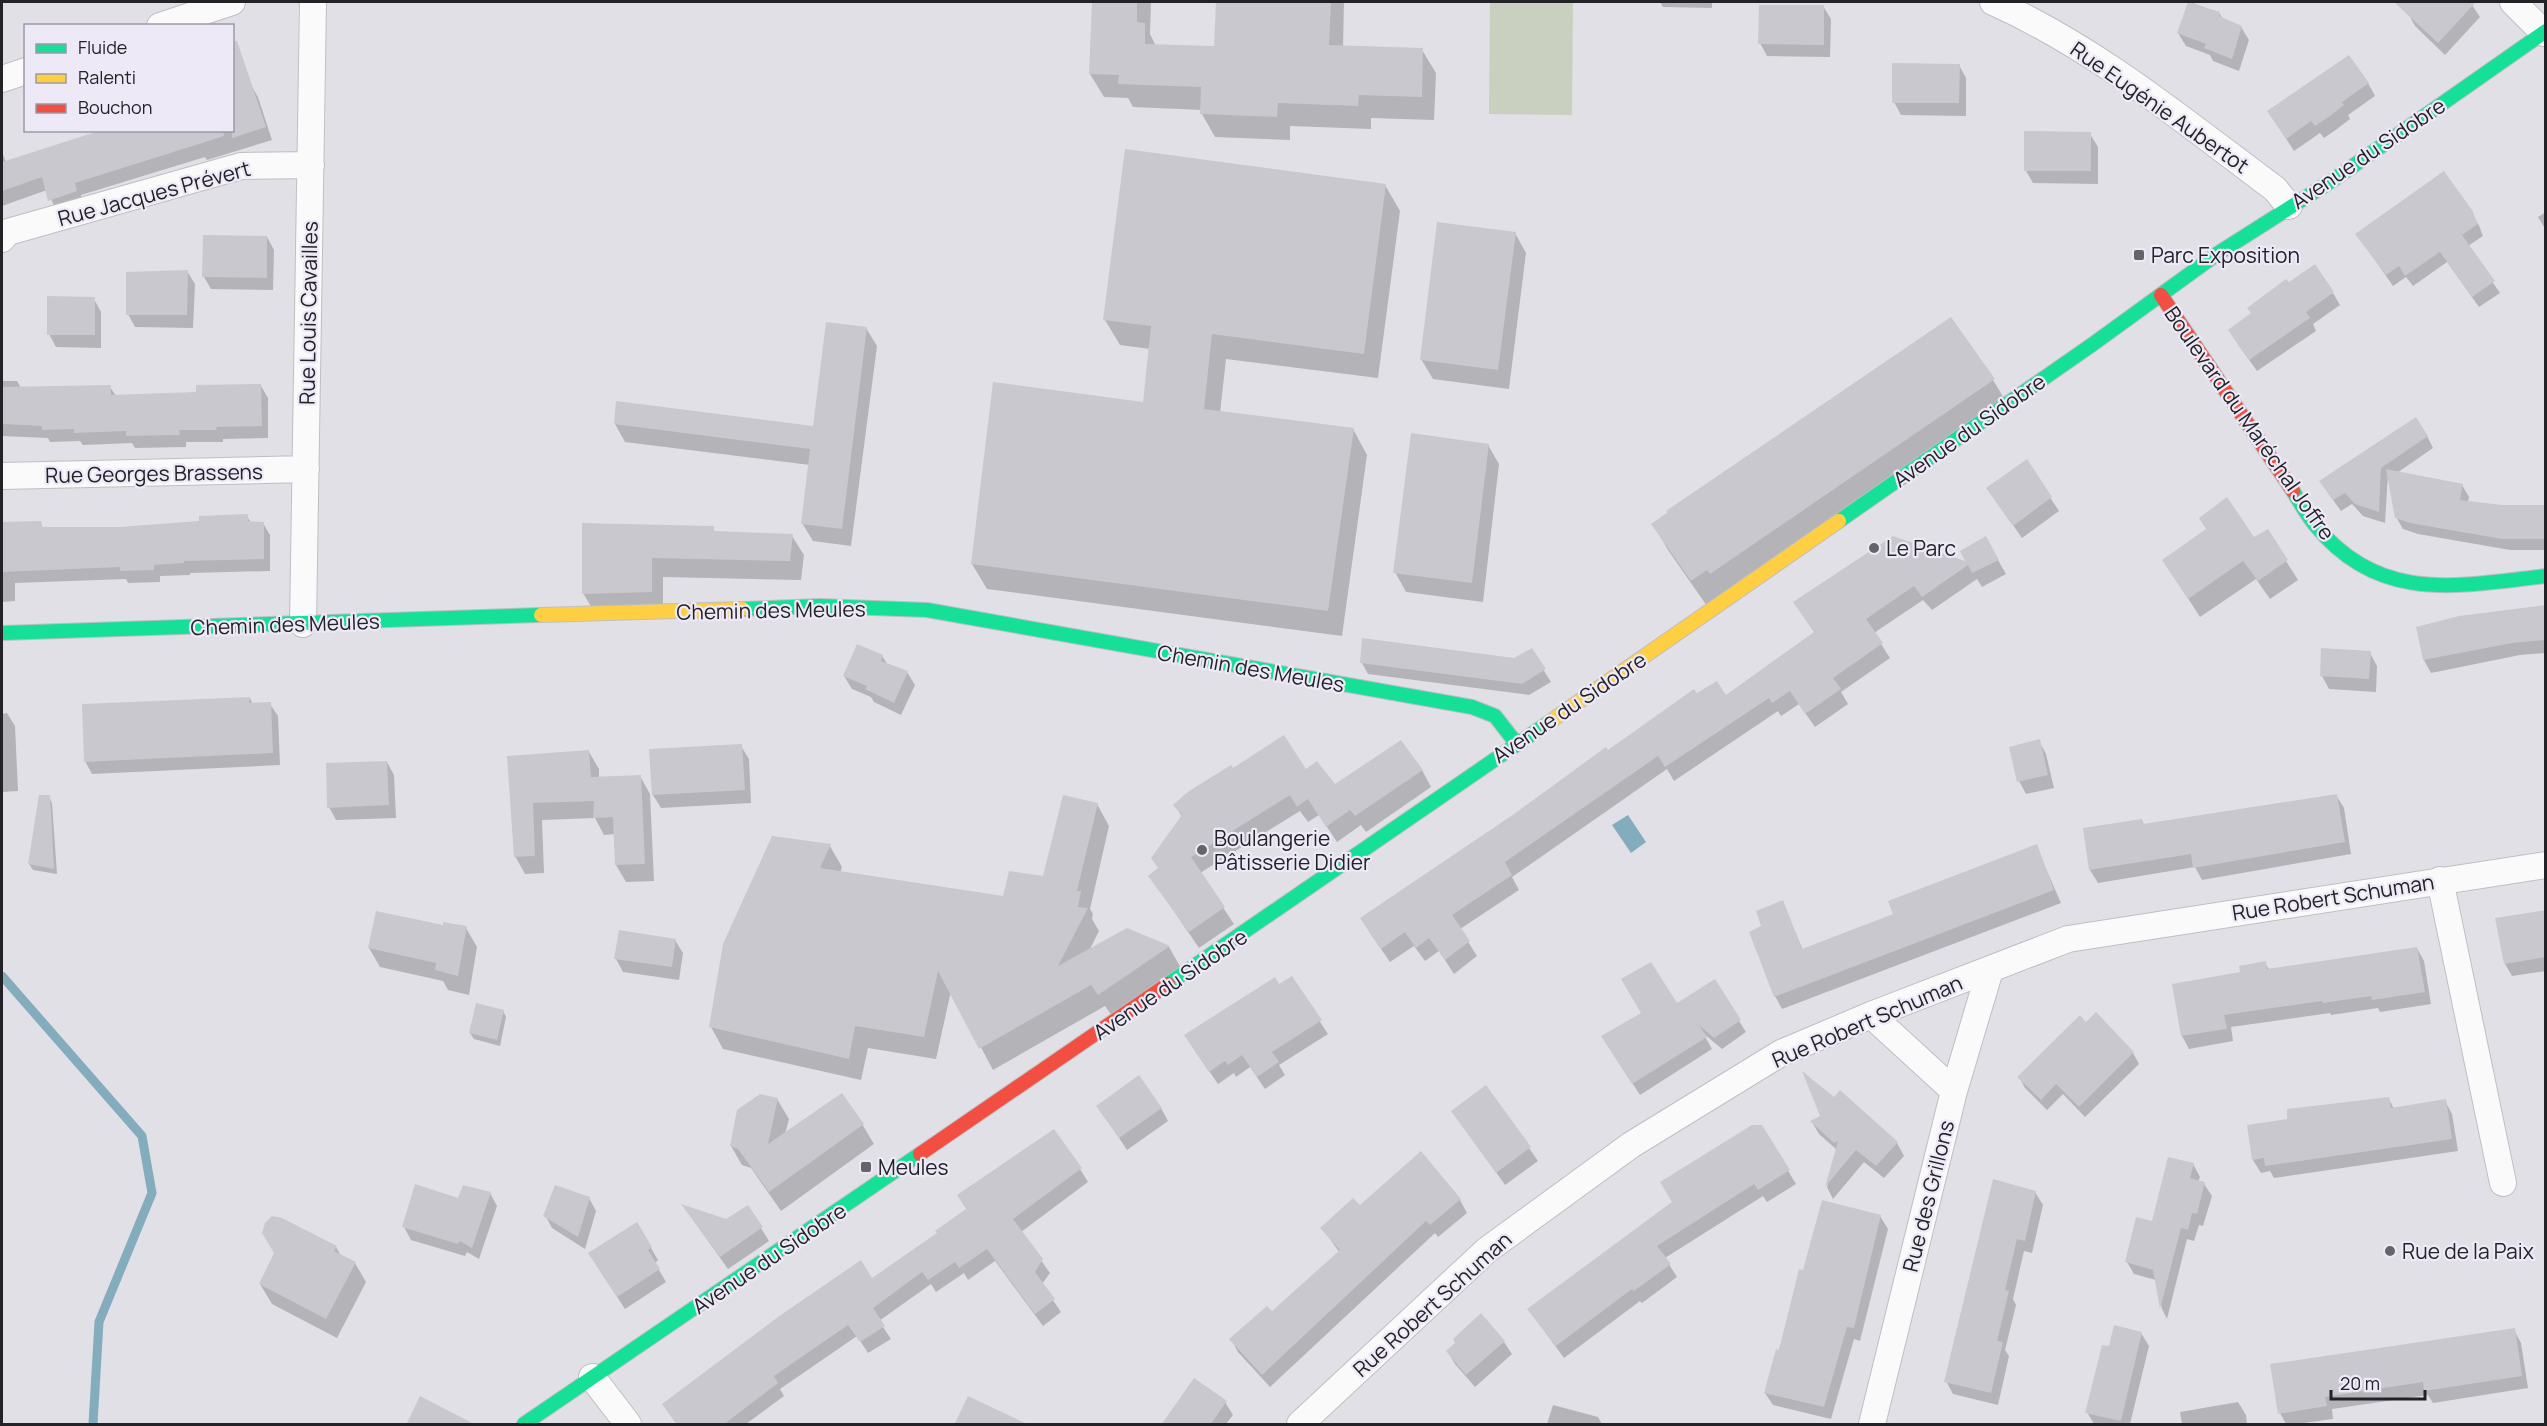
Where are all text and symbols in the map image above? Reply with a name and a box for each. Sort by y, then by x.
legend [24,24,234,132]
text: Fluide [78,35,127,59]
street label: Rue Eugénie Aubertot [2065,35,2255,179]
text: Ralenti [78,65,136,89]
street label: Avenue du Sidobre [2286,91,2450,215]
text: Bouchon [78,95,152,119]
street label: Rue Jacques Prévert [55,154,253,232]
street label: Rue Louis Cavailles [292,221,324,405]
place label: Parc Exposition [2151,241,2300,269]
marker: Parc Exposition [2132,248,2146,262]
street label: Boulevard du Maréchal Joffre [2158,301,2342,545]
street label: Avenue du Sidobre [1887,367,2051,493]
street label: Rue Georges Brassens [45,457,263,489]
place label: Le Parc [1886,534,1956,562]
marker: Le Parc [1867,541,1881,555]
street label: Chemin des Meules [676,594,866,626]
street label: Chemin des Meules [190,607,380,641]
street label: Chemin des Meules [1155,638,1347,698]
street label: Avenue du Sidobre [1487,645,1651,769]
place label: Boulangerie Pâtisserie Didier [1214,824,1371,876]
marker: Boulangerie Pâtisserie Didier [1195,843,1209,857]
street label: Rue Robert Schuman [2230,867,2436,927]
street label: Avenue du Sidobre [1088,922,1252,1046]
street label: Rue Robert Schuman [1768,968,1966,1074]
street label: Rue des Grillons [1896,1117,1960,1275]
place label: Meules [878,1153,949,1181]
marker: Meules [859,1160,873,1174]
street label: Avenue du Sidobre [687,1196,851,1320]
street label: Rue Robert Schuman [1347,1225,1517,1383]
place label: Rue de la Paix [2402,1237,2534,1265]
marker: Rue de la Paix [2383,1244,2397,1258]
scale bar [2331,1363,2426,1401]
text: 20 m [2340,1371,2380,1395]

